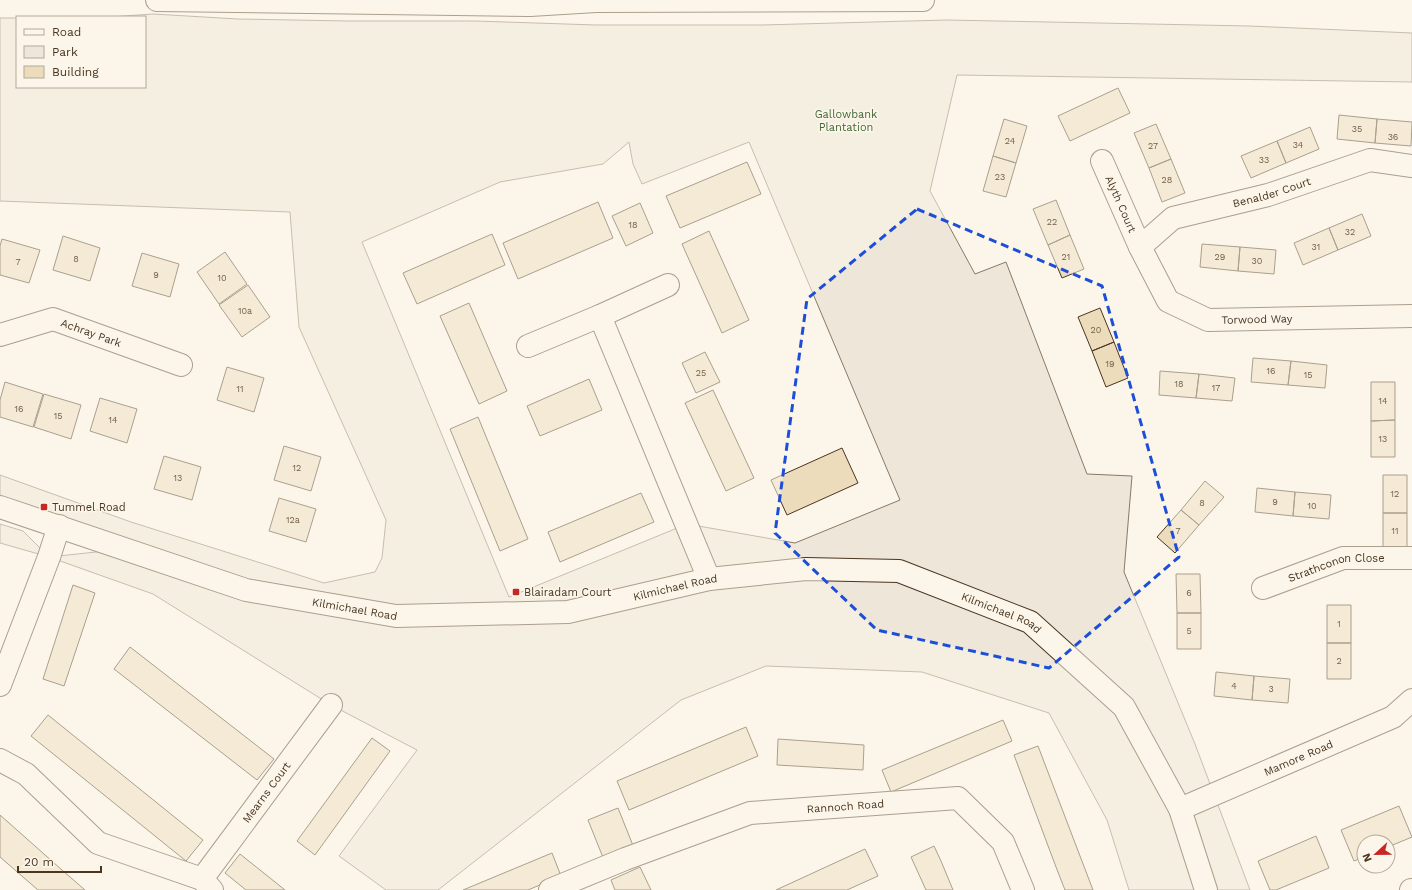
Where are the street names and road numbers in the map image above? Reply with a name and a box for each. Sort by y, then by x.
street label: Alyth Court [1103,173,1139,235]
street label: Benalder Court [1231,174,1313,210]
street label: Torwood Way [1221,312,1293,326]
street label: Achray Park [59,316,123,350]
street label: Strathconon Close [1286,551,1385,585]
street label: Kilmichael Road [632,572,718,603]
street label: Kilmichael Road [960,589,1044,636]
street label: Kilmichael Road [311,595,398,623]
street label: Mamore Road [1262,737,1335,778]
street label: Mearns Court [240,759,293,825]
street label: Rannoch Road [806,797,884,815]

